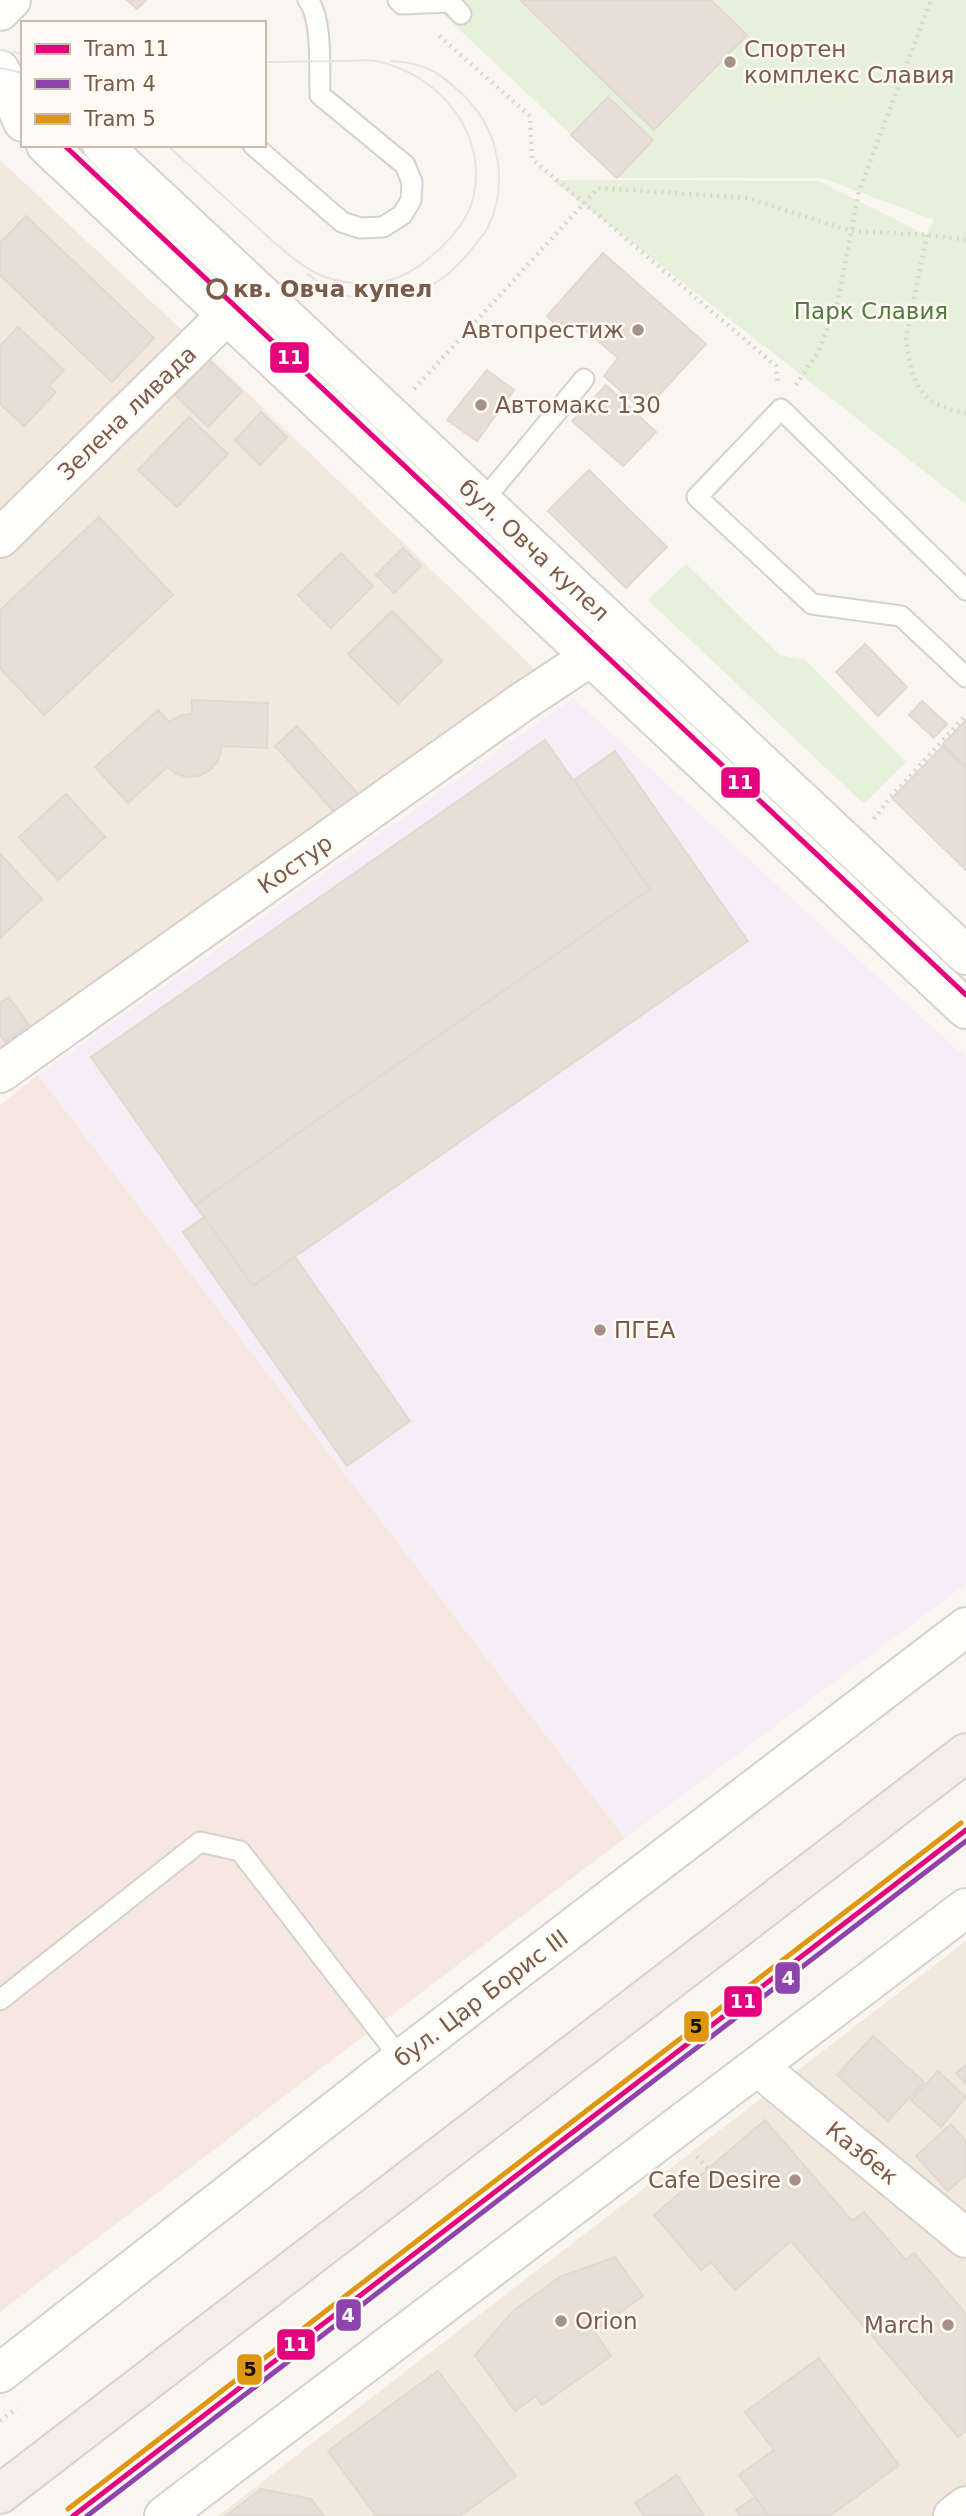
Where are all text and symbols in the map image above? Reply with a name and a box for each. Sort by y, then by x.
legend [21,21,266,147]
place label: Спортен комплекс Славия [744,36,954,88]
text: Tram 11 [83,37,169,61]
marker: Спортен комплекс Славия [722,54,738,70]
text: Tram 4 [83,72,156,96]
text: Tram 5 [83,107,156,131]
place label: кв. Овча купел [233,276,432,302]
marker: кв. Овча купел [207,279,227,299]
park label: Парк Славия [794,298,948,324]
place label: Автопрестиж [462,317,624,343]
marker: Автопрестиж [630,322,646,338]
street label: Зелена ливада [53,341,201,485]
line badge: 11 [269,341,310,374]
text: 11 [277,346,303,368]
place label: Автомакс 130 [495,392,661,418]
marker: Автомакс 130 [473,397,489,413]
street label: бул. Овча купел [454,474,614,626]
line badge: 11 [720,766,761,799]
text: 11 [727,771,753,793]
street label: Костур [253,829,337,899]
place label: ПГЕА [614,1317,676,1343]
marker: ПГЕА [592,1322,608,1338]
street label: бул. Цар Борис III [389,1924,573,2072]
line badge: 4 [774,1961,801,1995]
text: 4 [781,1967,795,1989]
line badge: 11 [723,1985,763,2018]
text: 11 [730,1990,756,2012]
line badge: 5 [683,2010,710,2043]
text: 5 [689,2015,703,2037]
street label: Казбек [821,2116,903,2190]
place label: Cafe Desire [648,2167,781,2193]
marker: Cafe Desire [787,2172,803,2188]
line badge: 4 [335,2298,362,2332]
text: 4 [341,2304,355,2326]
place label: Orion [575,2308,638,2334]
place label: March [864,2312,934,2338]
marker: Orion [553,2313,569,2329]
marker: March [940,2317,956,2333]
line badge: 11 [276,2328,316,2361]
text: 11 [283,2333,309,2355]
line badge: 5 [236,2353,263,2386]
text: 5 [243,2358,257,2380]

